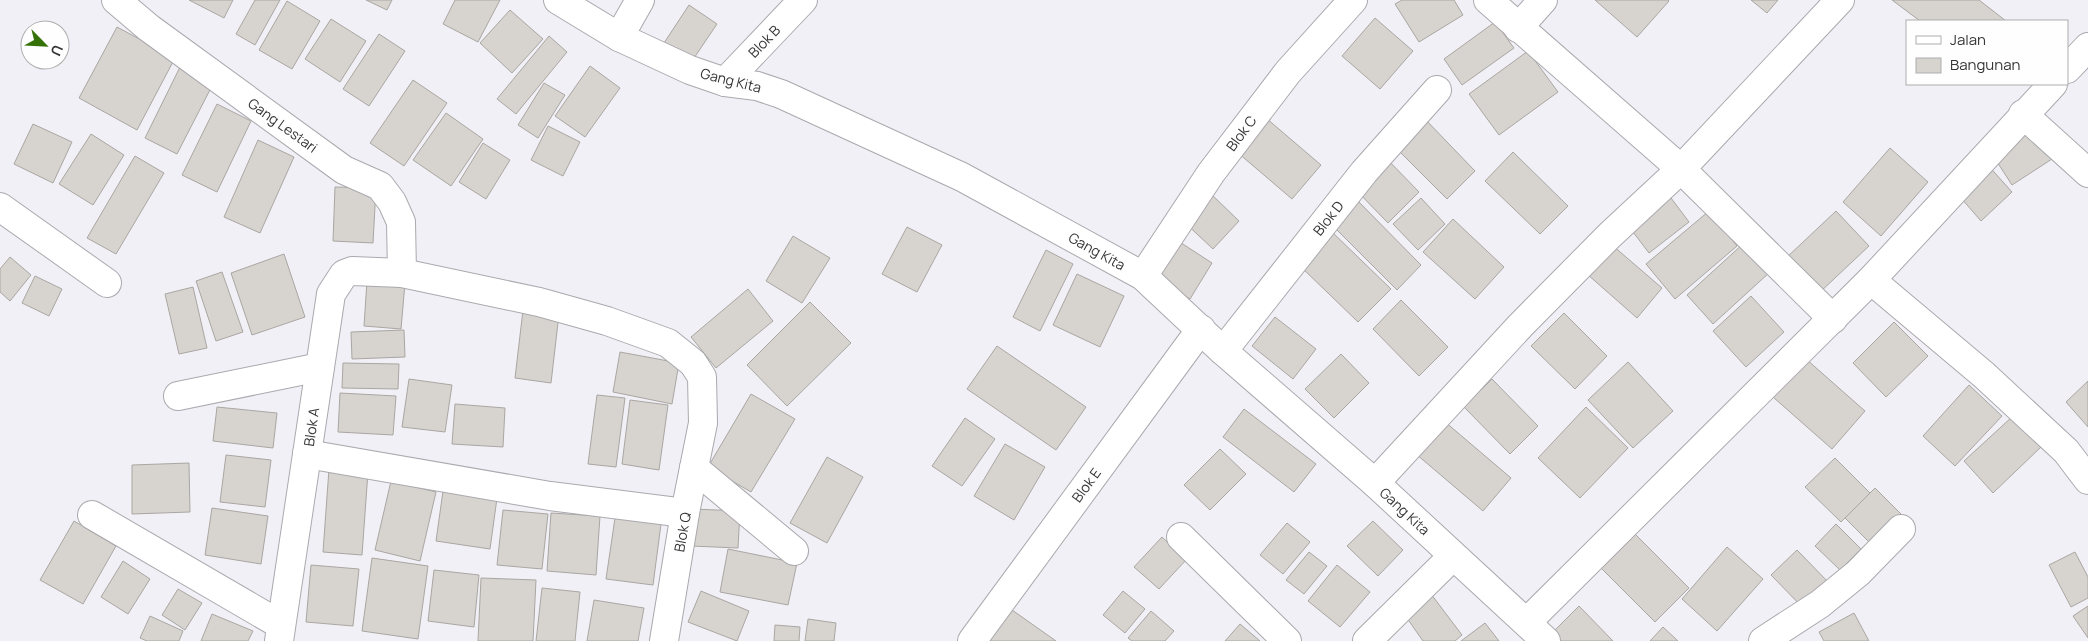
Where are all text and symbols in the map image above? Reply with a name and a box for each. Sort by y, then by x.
north arrow [20,20,70,70]
street label: Blok B [744,20,784,61]
legend [1906,20,2068,85]
text: Jalan [1950,29,1986,50]
text: U [47,42,68,59]
text: Bangunan [1950,54,2020,75]
street label: Gang Kita [699,63,763,97]
street label: Gang Lestari [244,93,322,157]
street label: Blok C [1221,111,1261,155]
street label: Blok D [1308,197,1348,239]
street label: Gang Kita [1065,228,1129,274]
street label: Blok A [299,406,323,448]
street label: Blok E [1067,464,1105,506]
street label: Gang Kita [1376,483,1434,539]
street label: Blok Q [669,511,695,553]

